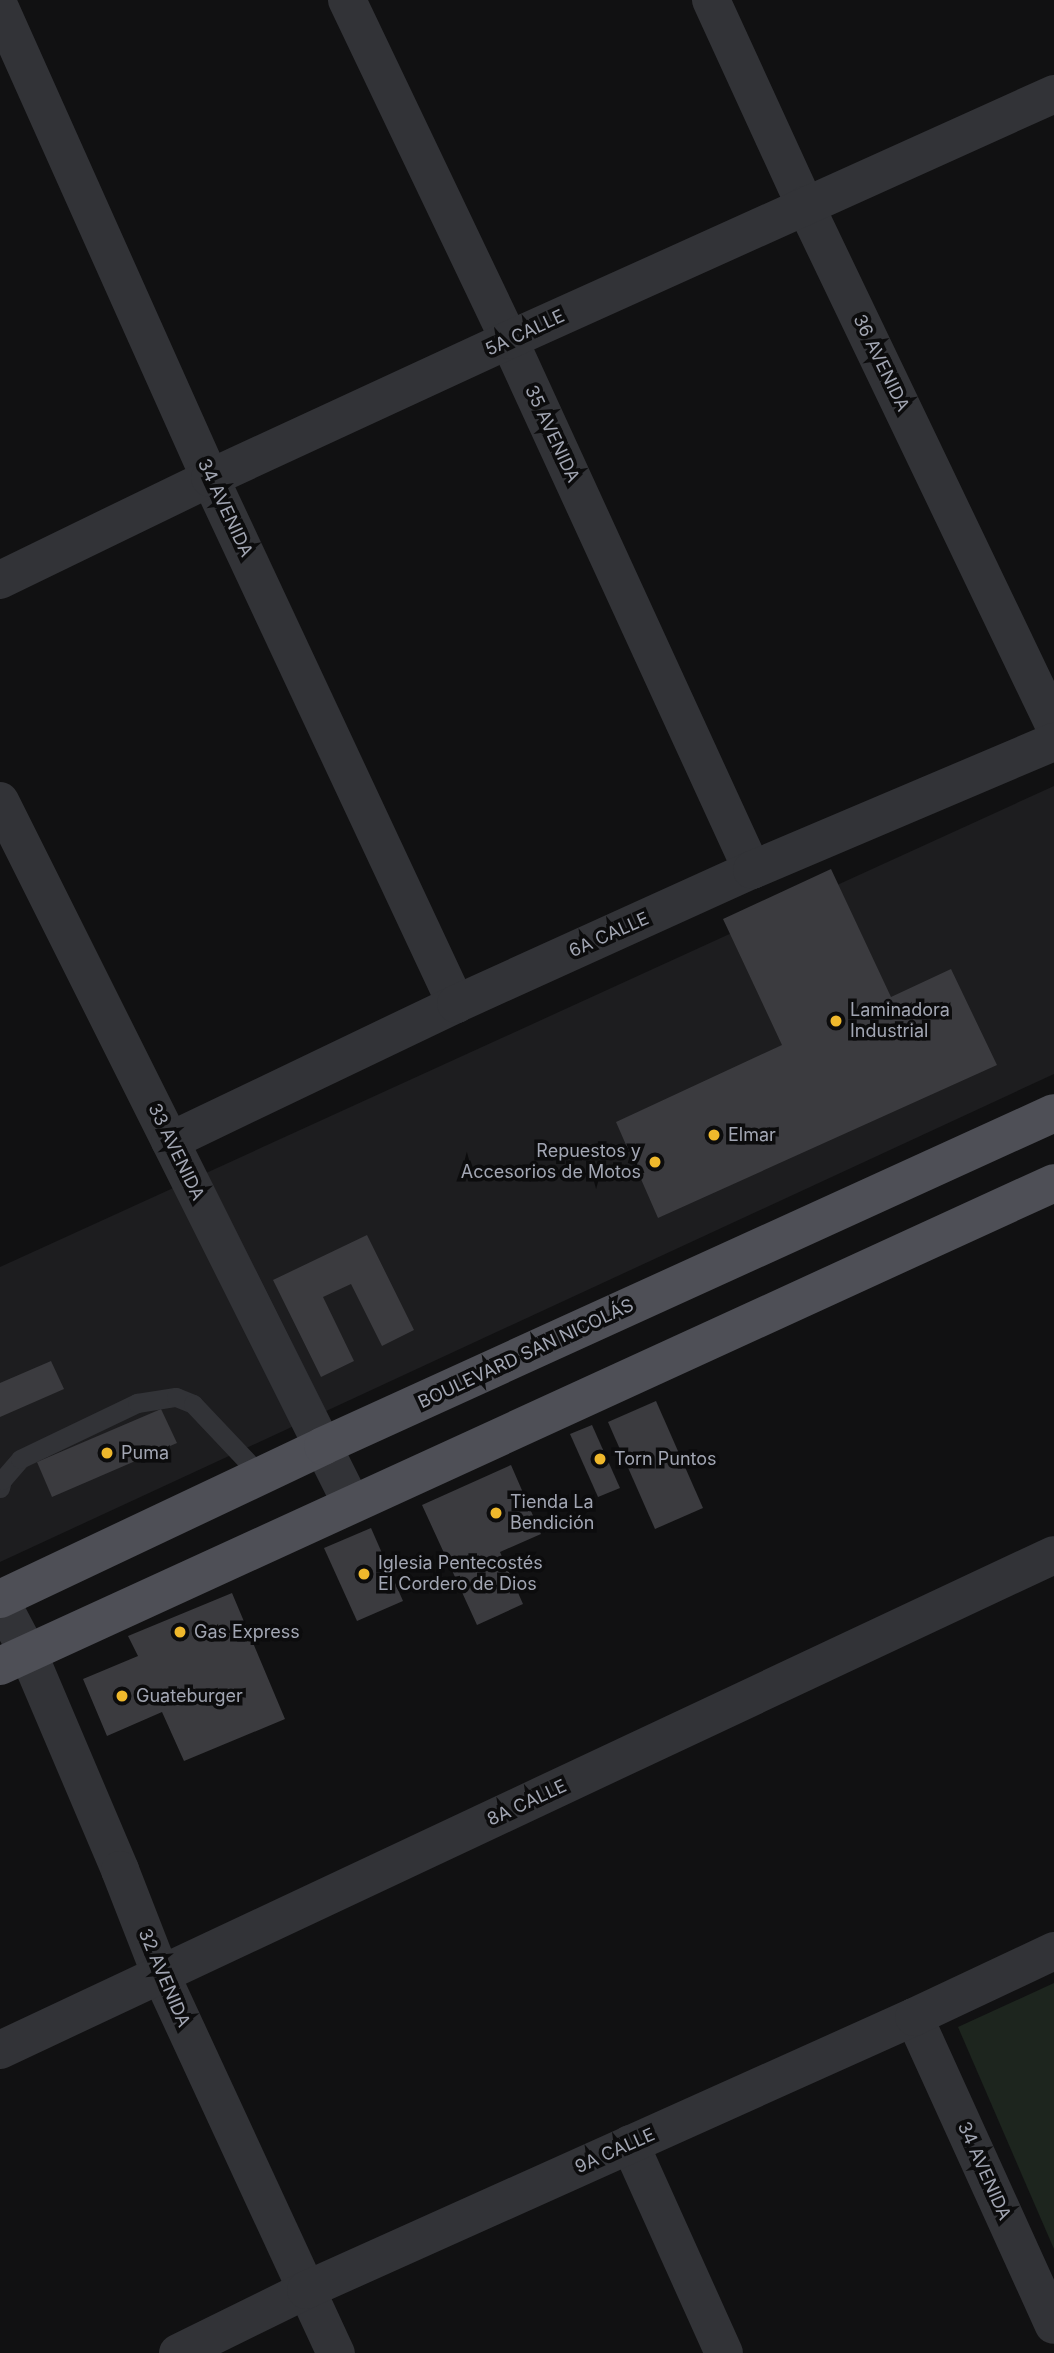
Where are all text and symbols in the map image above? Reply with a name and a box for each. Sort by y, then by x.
street label: 5A CALLE [482,305,568,361]
street label: 36 AVENIDA [848,311,914,415]
street label: 35 AVENIDA [520,382,584,486]
street label: 34 AVENIDA [193,456,257,560]
street label: 6A CALLE [566,908,652,962]
place label: Laminadora Industrial [850,1000,950,1042]
marker: Laminadora Industrial [828,1013,844,1029]
street label: 33 AVENIDA [143,1100,209,1204]
place label: Elmar [728,1124,776,1146]
marker: Elmar [706,1127,722,1143]
place label: Repuestos y Accesorios de Motos [461,1141,641,1184]
marker: Repuestos y Accesorios de Motos [647,1154,663,1170]
street label: BOULEVARD SAN NICOLÁS [415,1295,637,1413]
place label: Puma [121,1442,169,1464]
marker: Puma [99,1445,115,1461]
place label: Torn Puntos [614,1448,717,1470]
marker: Torn Puntos [592,1451,608,1467]
place label: Tienda La Bendición [510,1492,594,1534]
marker: Tienda La Bendición [488,1505,504,1521]
place label: Iglesia Pentecostés El Cordero de Dios [378,1553,543,1596]
marker: Iglesia Pentecostés El Cordero de Dios [356,1566,372,1582]
place label: Gas Express [194,1621,300,1643]
marker: Gas Express [172,1624,188,1640]
place label: Guateburger [136,1685,243,1707]
marker: Guateburger [114,1688,130,1704]
street label: 8A CALLE [484,1775,570,1831]
street label: 32 AVENIDA [134,1926,194,2030]
street label: 34 AVENIDA [953,2118,1015,2224]
street label: 9A CALLE [572,2124,658,2178]

